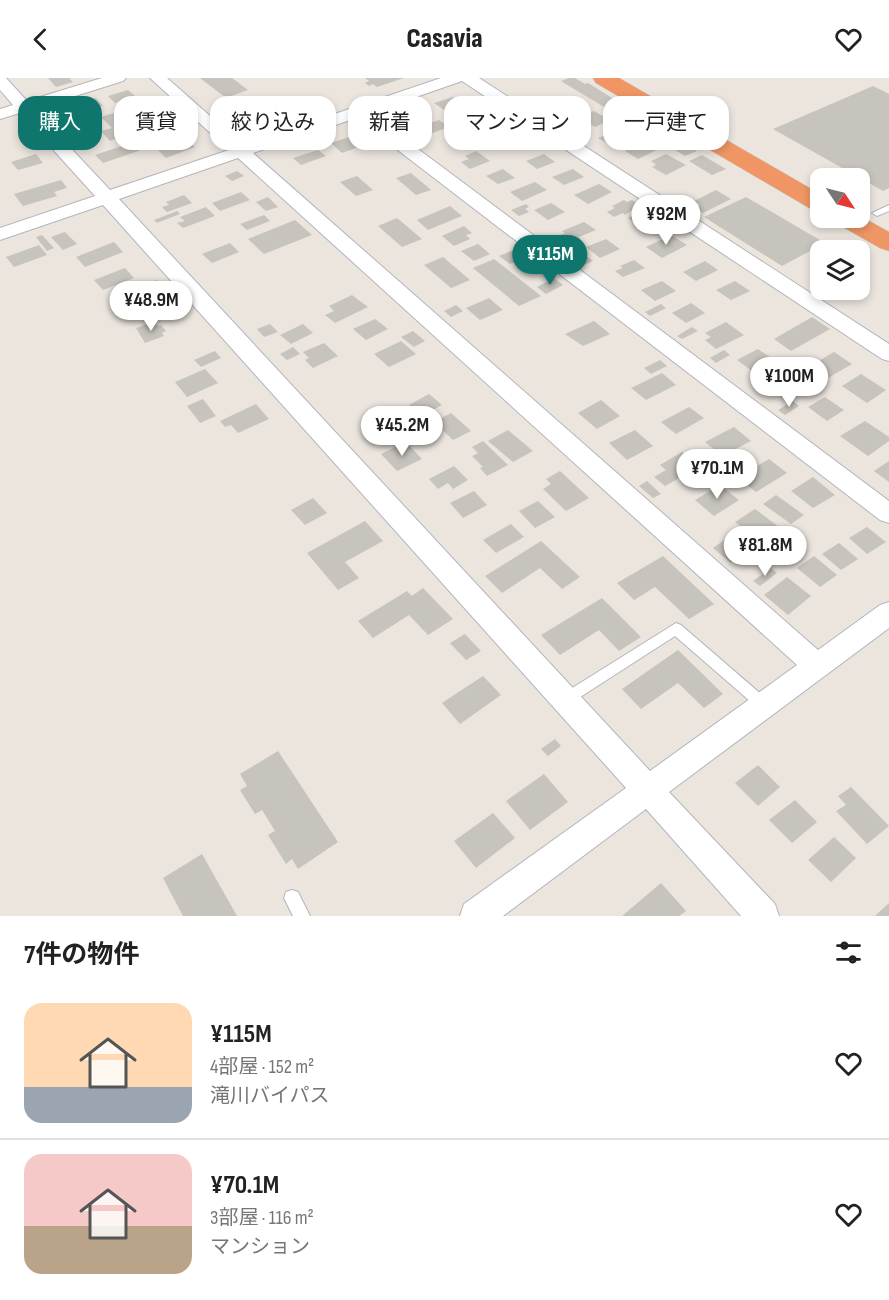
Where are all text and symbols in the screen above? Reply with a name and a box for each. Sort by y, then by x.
icon: back [24,23,57,56]
text: Casavia [407,23,482,55]
icon: heart [832,23,865,56]
chip: 購入 [18,96,102,150]
chip: 賃貸 [114,96,198,150]
chip: 絞り込み [210,96,336,150]
chip: 新着 [348,96,432,150]
chip: マンション [444,96,591,150]
chip: 一戸建て [603,96,729,150]
north arrow [810,168,870,228]
map controls [810,168,870,300]
pin: ¥92M [630,195,702,246]
text: ¥92M [645,202,687,226]
pin: ¥115M [508,235,592,286]
button: layers [810,240,870,300]
text: ¥115M [526,242,574,266]
pin: ¥48.9M [102,281,200,332]
text: ¥48.9M [123,288,179,312]
pin: ¥100M [747,357,831,408]
text: ¥100M [764,364,814,388]
pin: ¥45.2M [353,406,451,457]
text: ¥45.2M [375,413,429,437]
pin: ¥70.1M [668,449,766,500]
text: ¥70.1M [690,456,744,480]
pin: ¥81.8M [716,526,814,577]
text: ¥81.8M [738,533,792,557]
icon: filters [832,936,865,969]
text: 7件の物件 [24,940,139,971]
text: ¥115M [210,1019,272,1050]
icon: home [72,1027,144,1099]
icon: heart [832,1047,865,1080]
text: 4部屋 · 152 m² [210,1055,314,1079]
text: 滝川バイパス [210,1084,330,1108]
text: ¥70.1M [210,1170,279,1201]
icon: home [72,1178,144,1250]
icon: heart [832,1198,865,1231]
text: 3部屋 · 116 m² [210,1206,314,1230]
text: マンション [210,1235,310,1259]

